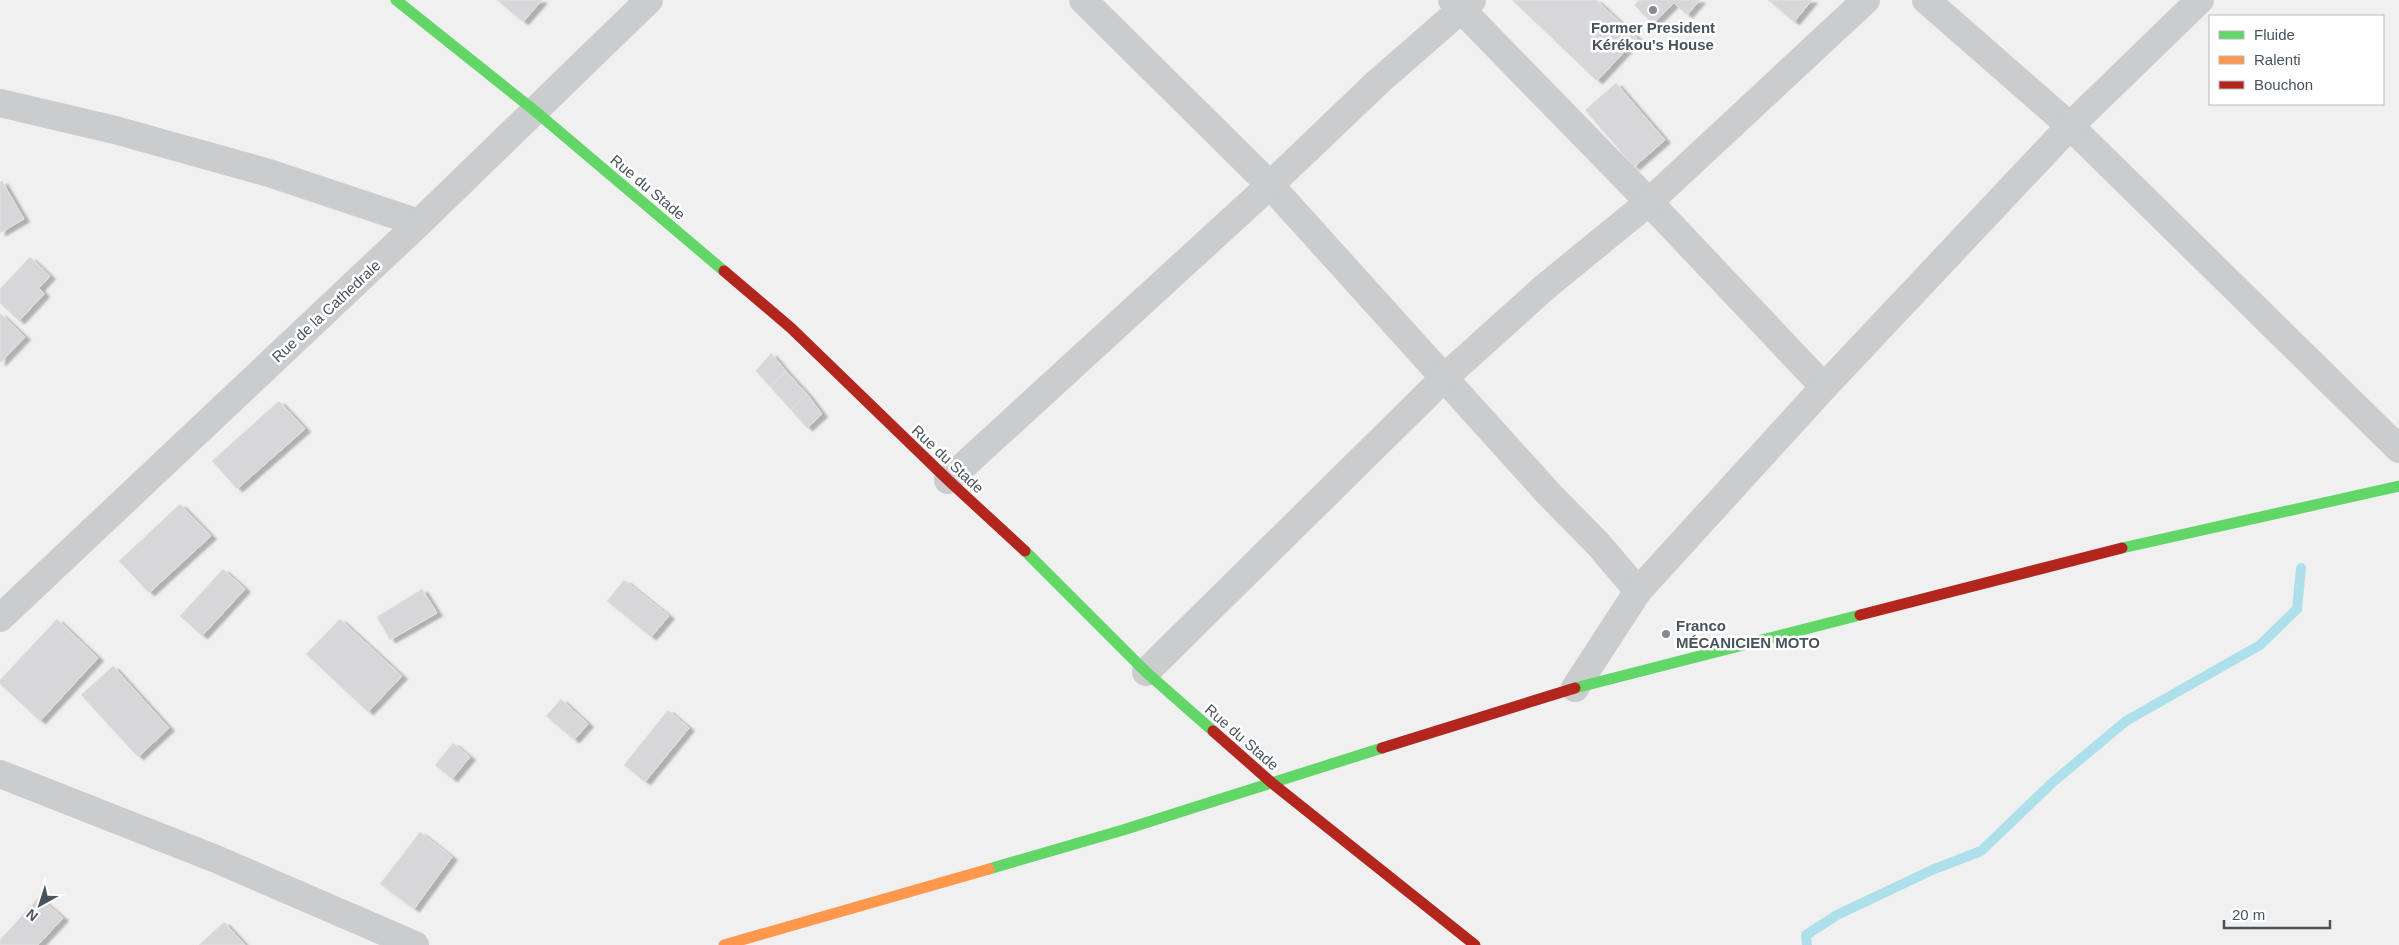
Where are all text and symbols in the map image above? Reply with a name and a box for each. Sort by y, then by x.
marker: Former President Kérékou's House [1647,4,1659,16]
legend [2209,15,2384,105]
place label: Former President Kérékou's House [1591,19,1715,53]
text: Fluide [2254,26,2295,43]
text: Ralenti [2254,51,2301,68]
text: Bouchon [2254,76,2313,93]
street label: Rue du Stade [607,151,689,223]
street label: Rue de la Cathedrale [268,256,384,366]
street label: Rue du Stade [909,421,987,497]
place label: Franco MÉCANICIEN MOTO [1676,617,1820,651]
marker: Franco MÉCANICIEN MOTO [1660,628,1672,640]
street label: Rue du Stade [1202,700,1282,774]
north arrow [15,880,65,930]
scale bar [2224,898,2330,930]
text: N [23,906,41,925]
text: 20 m [2232,906,2265,923]

